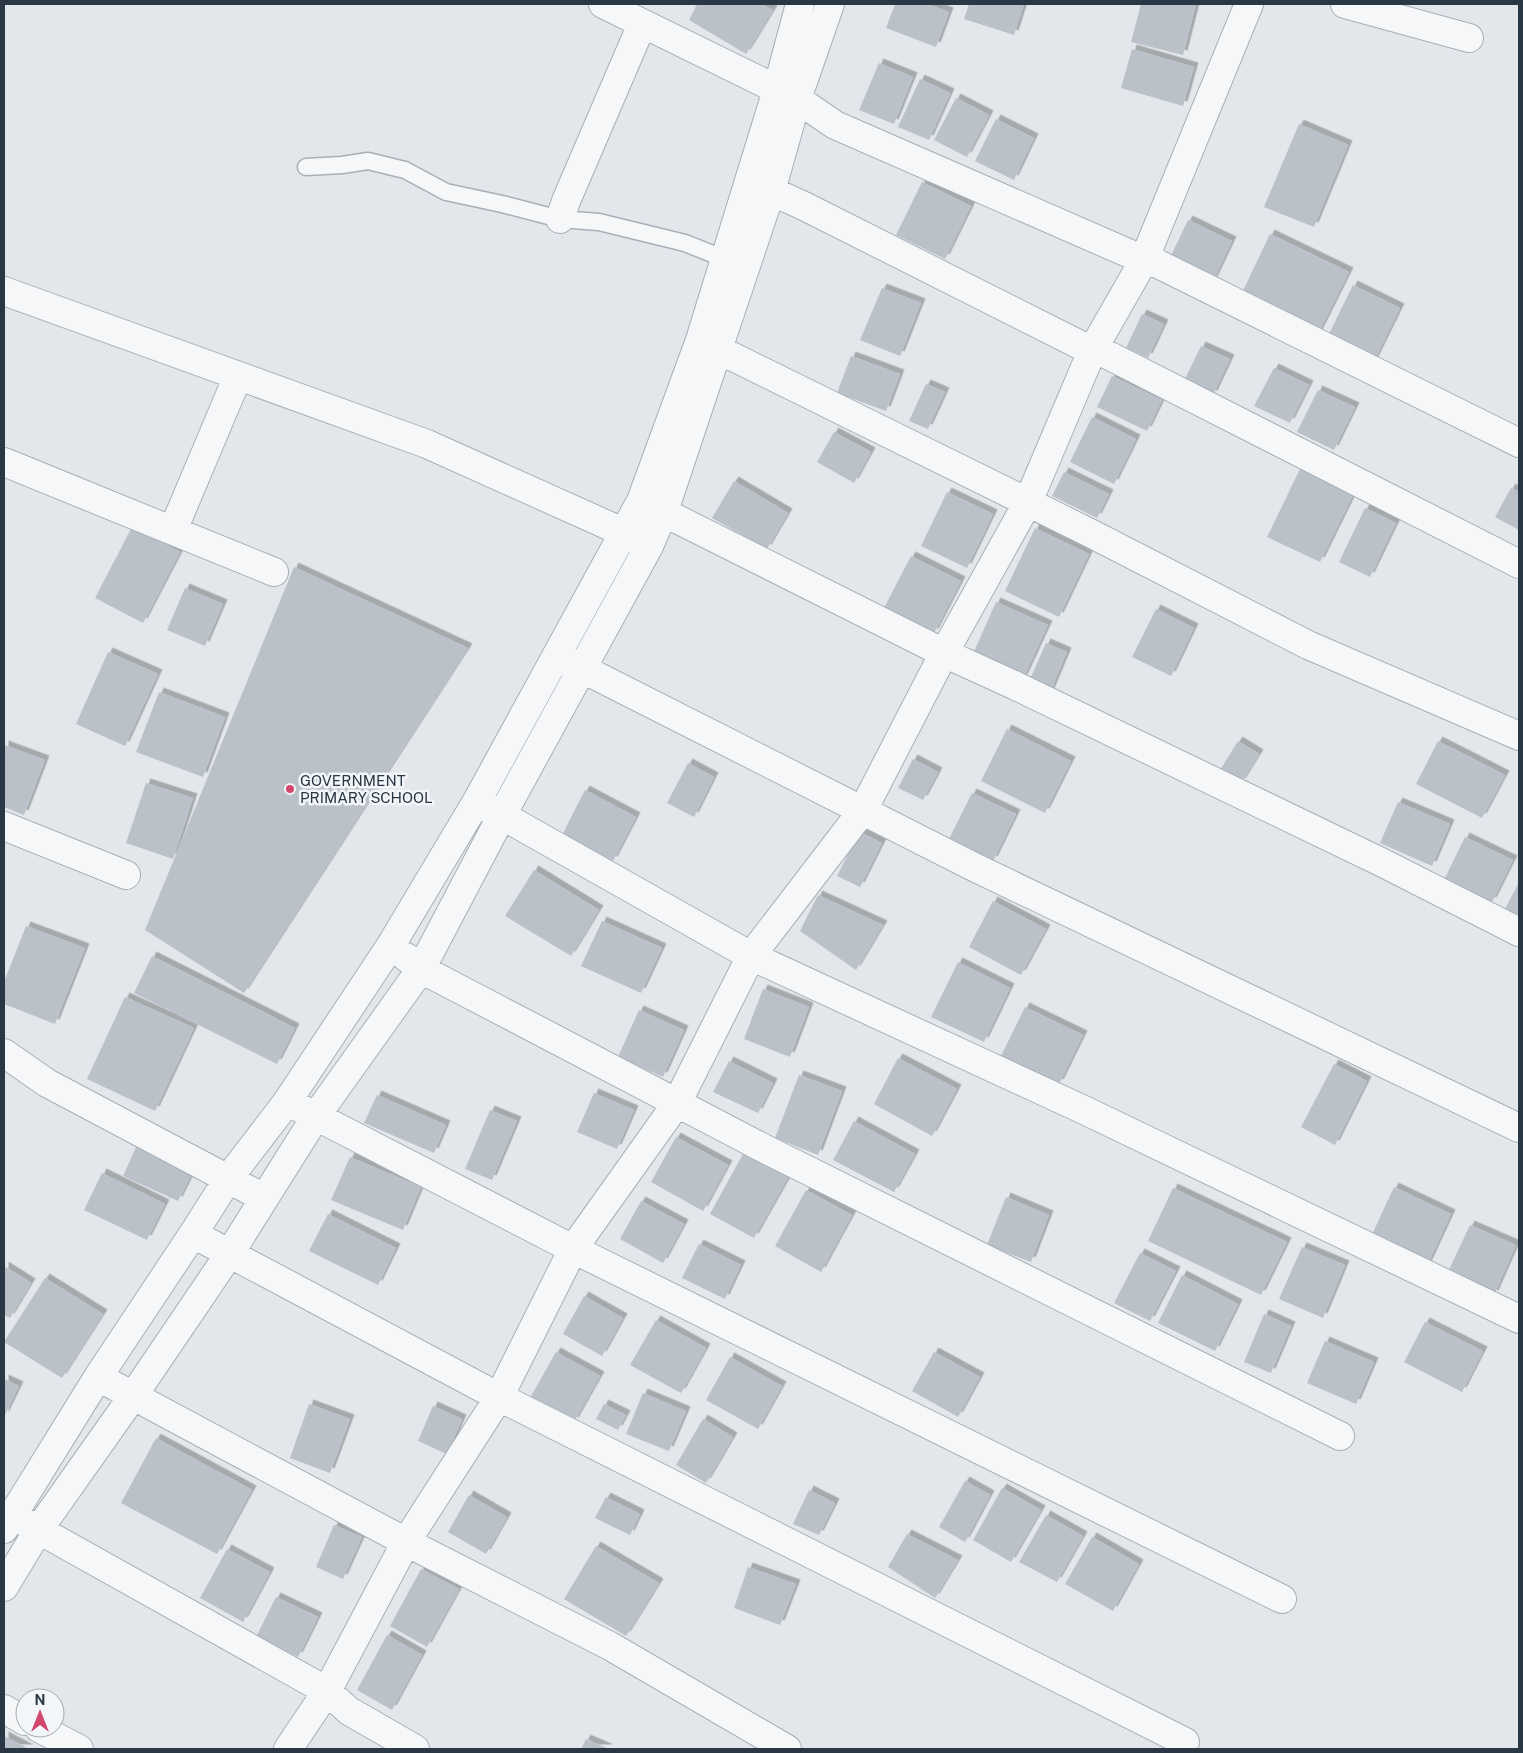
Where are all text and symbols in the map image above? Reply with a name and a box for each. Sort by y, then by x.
place label: GOVERNMENT PRIMARY SCHOOL [300,772,433,806]
marker: GOVERNMENT PRIMARY SCHOOL [284,783,296,795]
north arrow [15,1688,65,1738]
text: N [35,1692,45,1708]

